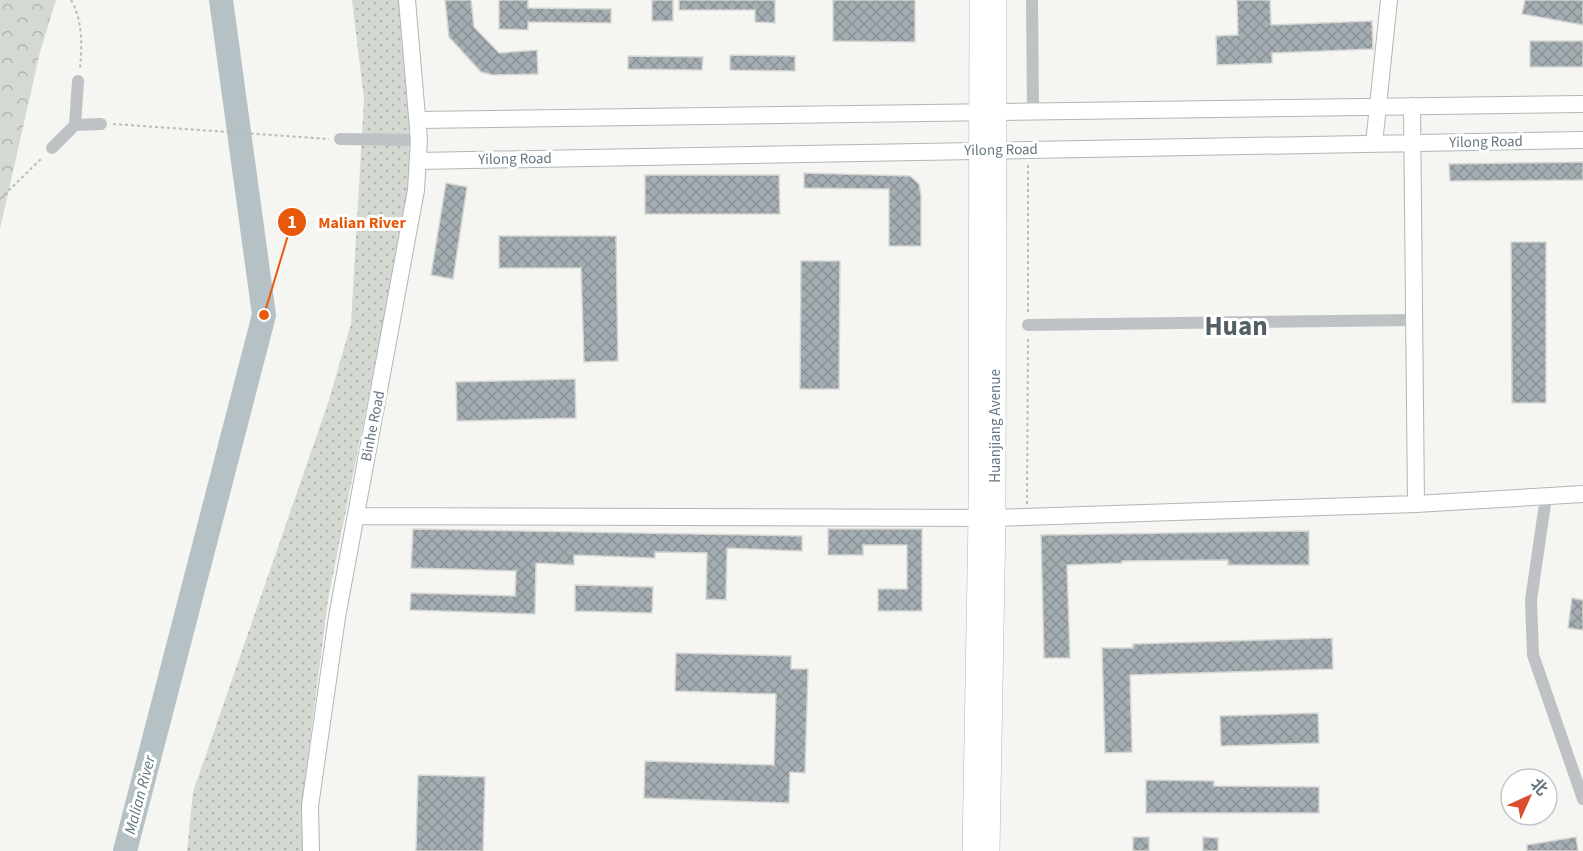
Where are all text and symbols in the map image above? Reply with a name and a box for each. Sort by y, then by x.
street label: Yilong Road [1448,131,1523,153]
street label: Yilong Road [963,139,1038,161]
street label: Yilong Road [477,148,552,170]
callout: Malian River [277,205,418,239]
text: 1 [287,210,297,235]
text: Malian River [318,212,406,234]
district label: Huan [1204,307,1268,346]
street label: Huanjiang Avenue [985,369,1006,483]
street label: Binhe Road [356,389,390,463]
water label: Malian River [119,752,161,837]
north arrow [1499,767,1559,827]
text: 北 [1525,774,1552,801]

